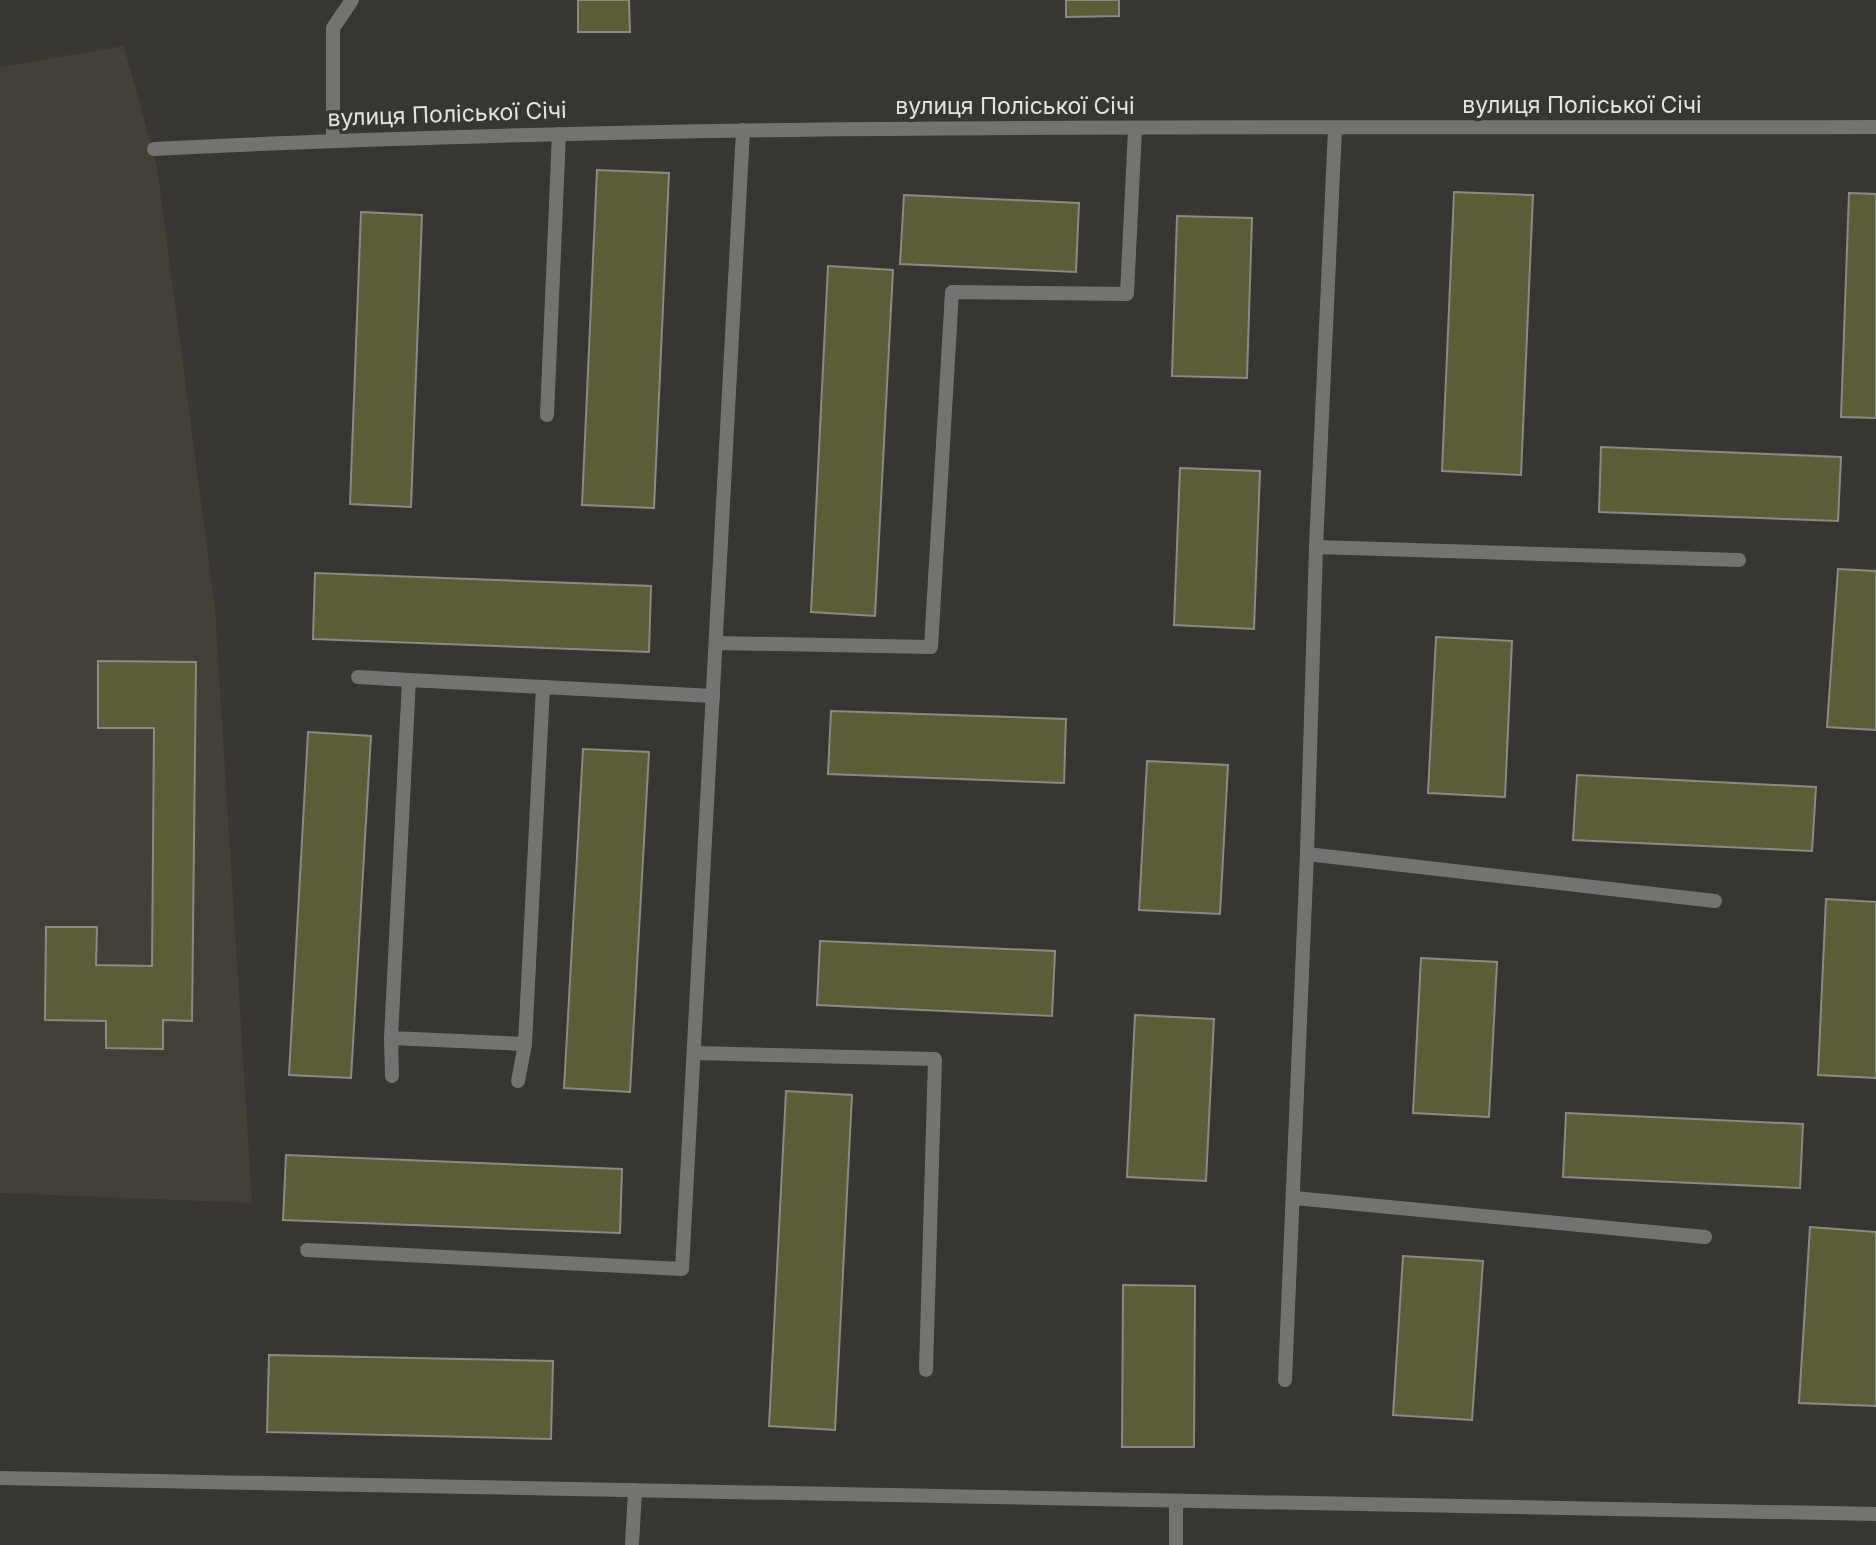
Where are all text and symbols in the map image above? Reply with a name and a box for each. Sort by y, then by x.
street label: вулиця Поліської Січі [1462,91,1702,119]
street label: вулиця Поліської Січі [895,92,1135,120]
street label: вулиця Поліської Січі [327,96,567,132]

